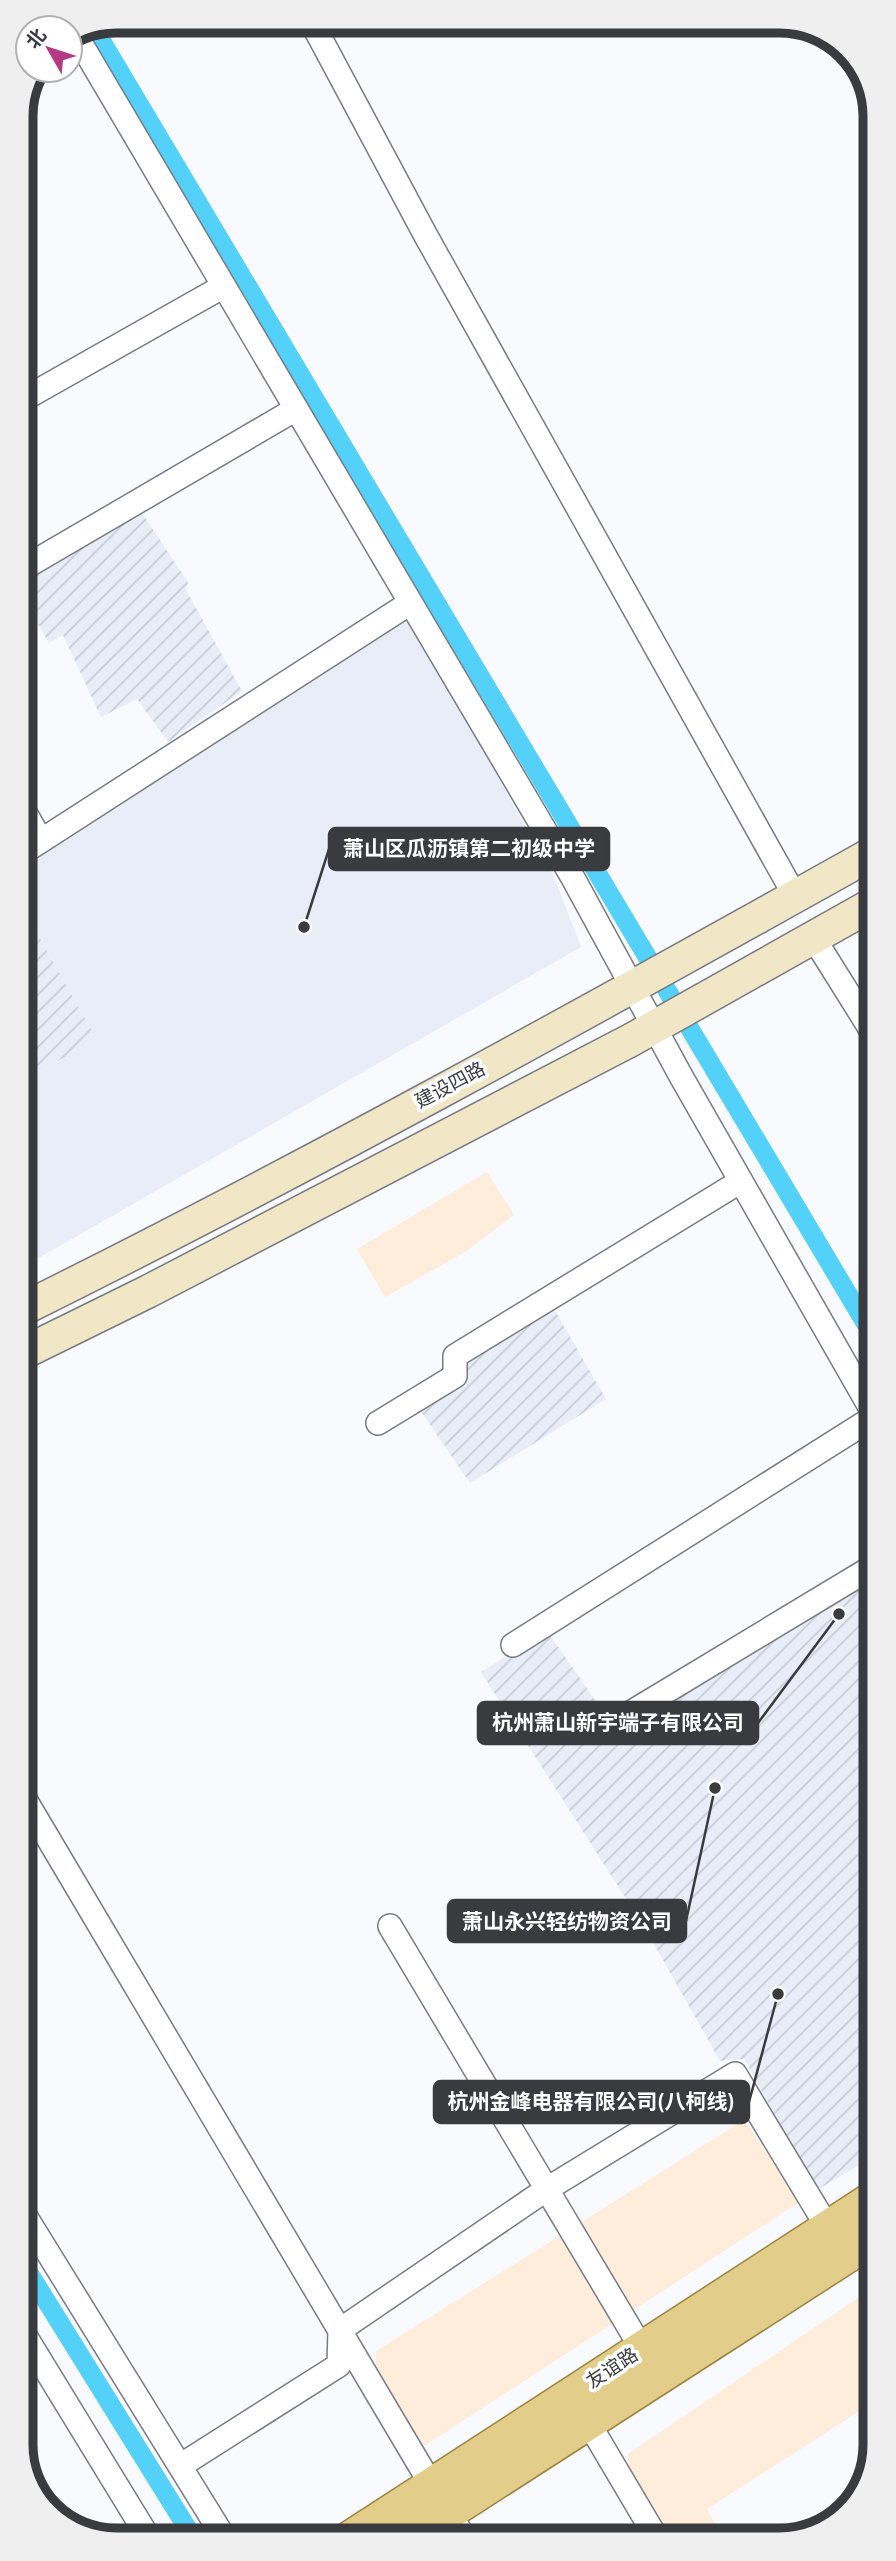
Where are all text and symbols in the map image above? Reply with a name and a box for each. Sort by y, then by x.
north arrow [14,14,84,84]
text: 北 [21,24,51,53]
callout: 萧山区瓜沥镇第二初级中学 [329,828,609,870]
text: 萧山区瓜沥镇第二初级中学 [343,836,595,861]
street label: 建设四路 [411,1057,489,1113]
callout: 杭州萧山新宇端子有限公司 [478,1702,758,1744]
text: 杭州萧山新宇端子有限公司 [492,1710,744,1735]
callout: 萧山永兴轻纺物资公司 [448,1900,686,1942]
text: 萧山永兴轻纺物资公司 [462,1909,672,1934]
callout: 杭州金峰电器有限公司(八柯线) [434,2081,749,2123]
text: 杭州金峰电器有限公司(八柯线) [448,2089,734,2114]
street label: 友谊路 [582,2343,642,2393]

